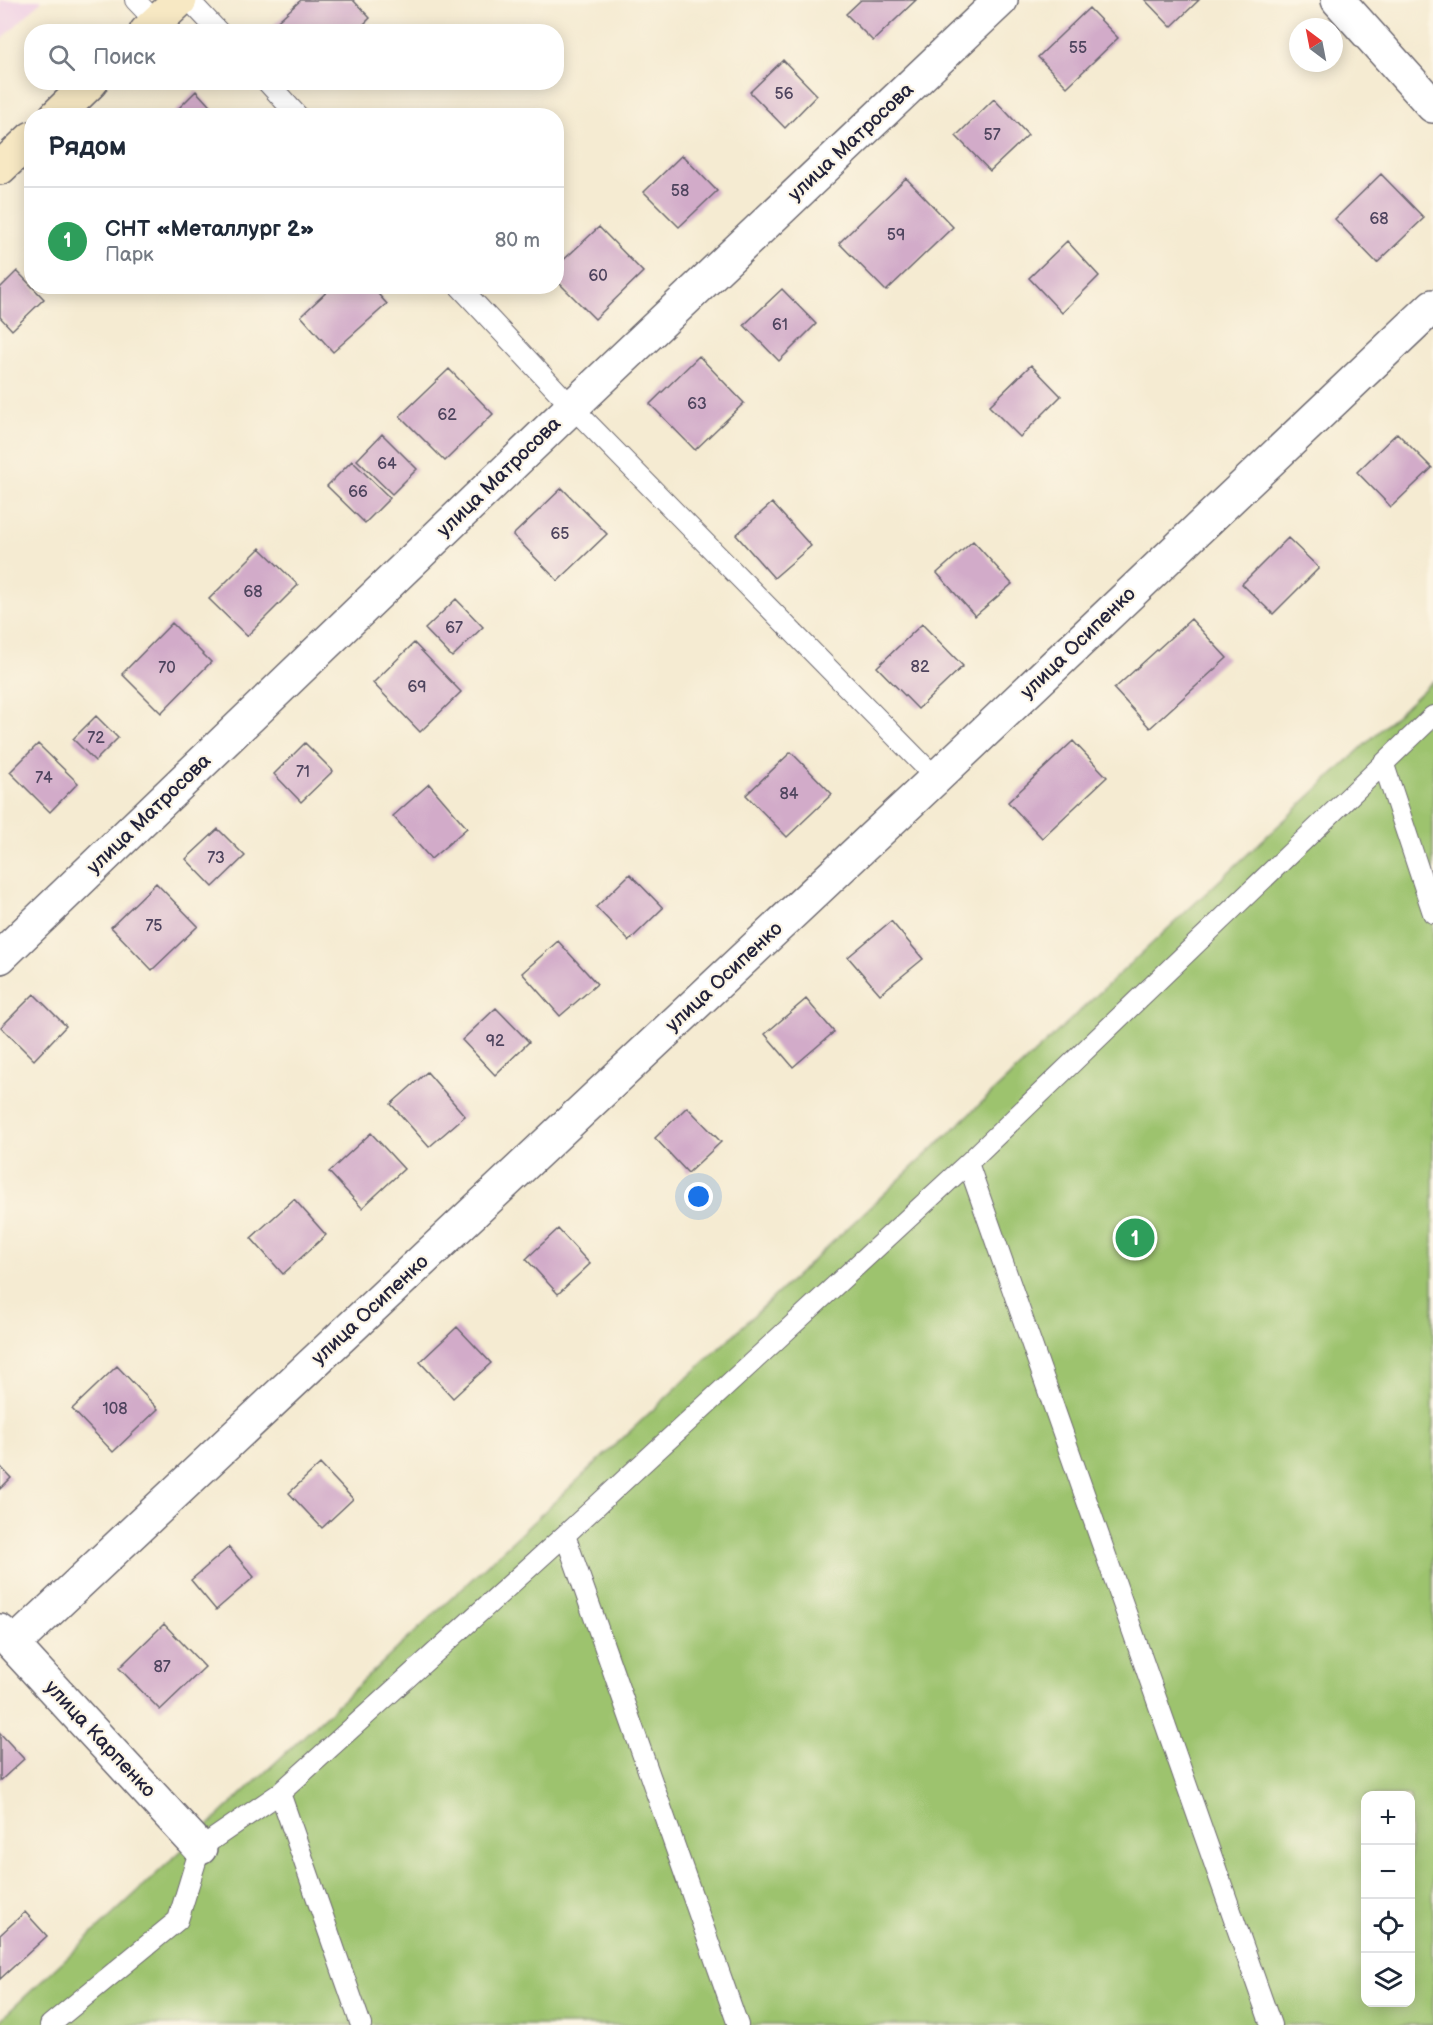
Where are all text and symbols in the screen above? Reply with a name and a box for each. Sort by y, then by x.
north arrow [1289,18,1343,72]
search box [24,24,564,90]
house number: 55 [1069,39,1087,58]
icon: search [45,41,78,74]
text: Поиск [93,44,156,71]
street label: улица Матросова [783,78,919,206]
house number: 56 [775,85,794,104]
house number: 57 [983,126,1001,145]
text: Рядом [48,132,126,163]
house number: 58 [671,182,689,201]
house number: 68 [1369,210,1389,229]
text: СНТ «Металлург 2» [105,216,314,243]
house number: 59 [887,226,905,245]
text: 1 [63,229,72,253]
text: 80 m [495,229,540,253]
text: Парк [105,243,154,267]
house number: 60 [588,267,608,286]
house number: 61 [772,316,788,335]
house number: 63 [687,395,707,414]
house number: 62 [437,406,457,425]
street label: улица Матросова [432,412,566,542]
house number: 64 [377,455,397,474]
house number: 66 [348,483,368,502]
house number: 65 [551,525,569,544]
street label: улица Осипенко [1015,582,1141,704]
house number: 68 [243,583,263,602]
house number: 67 [445,619,463,638]
house number: 82 [911,658,930,677]
house number: 70 [158,659,176,678]
house number: 69 [407,678,427,697]
house number: 72 [87,729,105,748]
street label: улица Матросова [82,749,216,879]
house number: 71 [296,763,310,782]
house number: 74 [35,769,53,788]
house number: 84 [779,785,799,804]
house number: 73 [207,849,225,868]
house number: 75 [145,917,163,936]
street label: улица Осипенко [661,917,787,1037]
house number: 92 [486,1032,505,1051]
your location [684,1182,713,1211]
pin: 1 [1116,1216,1154,1260]
street label: улица Осипенко [307,1250,433,1370]
house number: 108 [103,1400,127,1419]
house number: 87 [153,1658,171,1677]
street label: улица Карпенко [40,1675,160,1803]
map controls [1361,1791,1415,2007]
button: + [1361,1791,1415,1845]
button: − [1361,1845,1415,1899]
button: locate [1361,1899,1415,1953]
button: layers [1361,1953,1415,2007]

